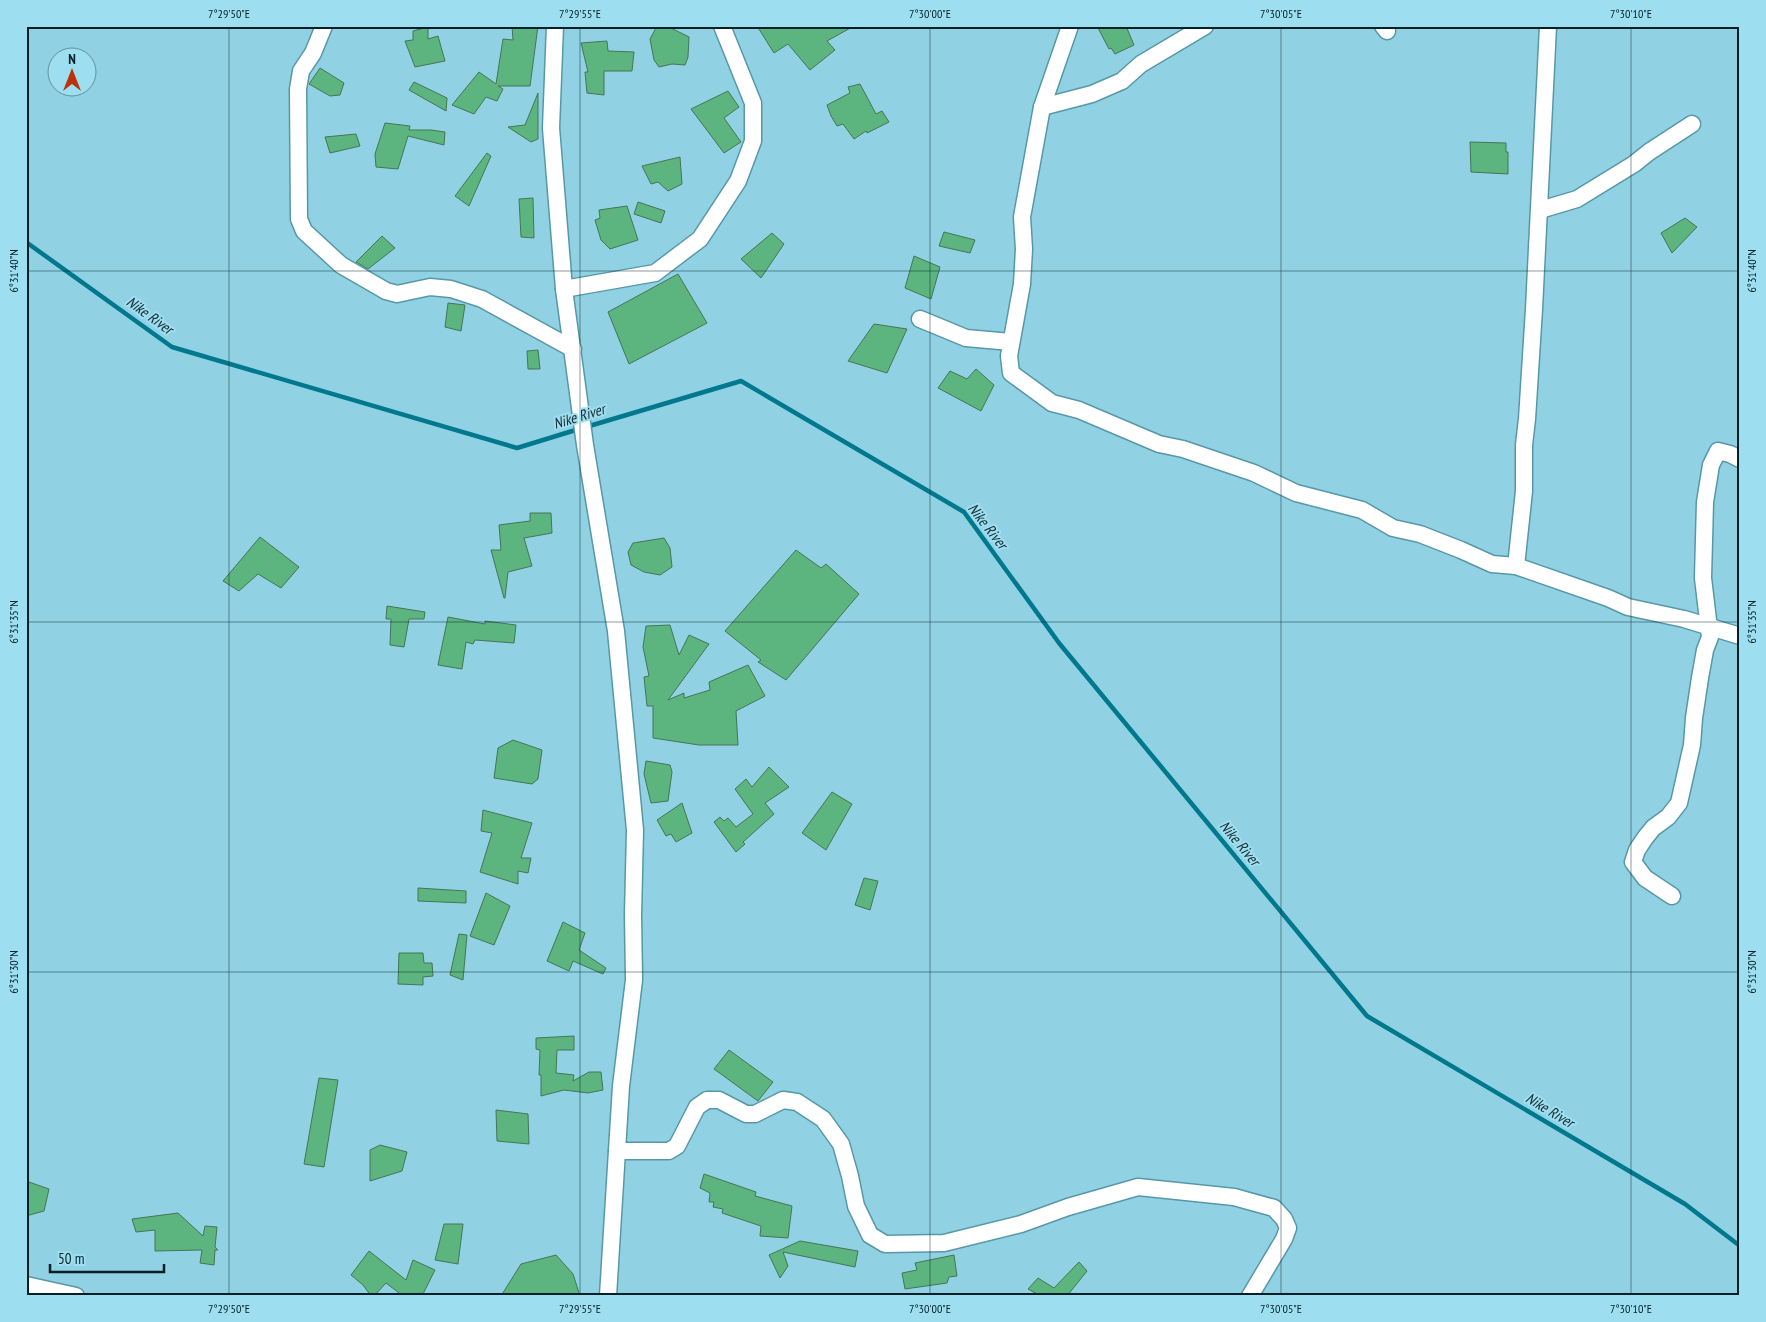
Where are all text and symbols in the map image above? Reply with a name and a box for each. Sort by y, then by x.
text: 7°29'50"E [208,6,250,21]
text: 7°29'55"E [559,6,601,21]
text: 7°30'00"E [909,6,951,21]
text: 7°30'05"E [1260,6,1302,21]
text: 7°30'10"E [1610,6,1652,21]
north arrow [48,48,98,98]
text: N [68,50,76,68]
text: 6°31'40"N [6,249,21,293]
text: 6°31'40"N [1744,249,1759,293]
water label: Nike River [123,292,179,339]
water label: Nike River [551,399,609,433]
water label: Nike River [964,499,1013,554]
text: 6°31'35"N [6,600,21,644]
text: 6°31'35"N [1744,600,1759,644]
water label: Nike River [1216,817,1266,871]
text: 6°31'30"N [6,950,21,994]
text: 6°31'30"N [1744,950,1759,994]
water label: Nike River [1522,1088,1579,1133]
scale bar [50,1242,164,1274]
text: 50 m [58,1249,84,1268]
text: 7°29'50"E [208,1301,250,1316]
text: 7°29'55"E [559,1301,601,1316]
text: 7°30'00"E [909,1301,951,1316]
text: 7°30'05"E [1260,1301,1302,1316]
text: 7°30'10"E [1610,1301,1652,1316]

